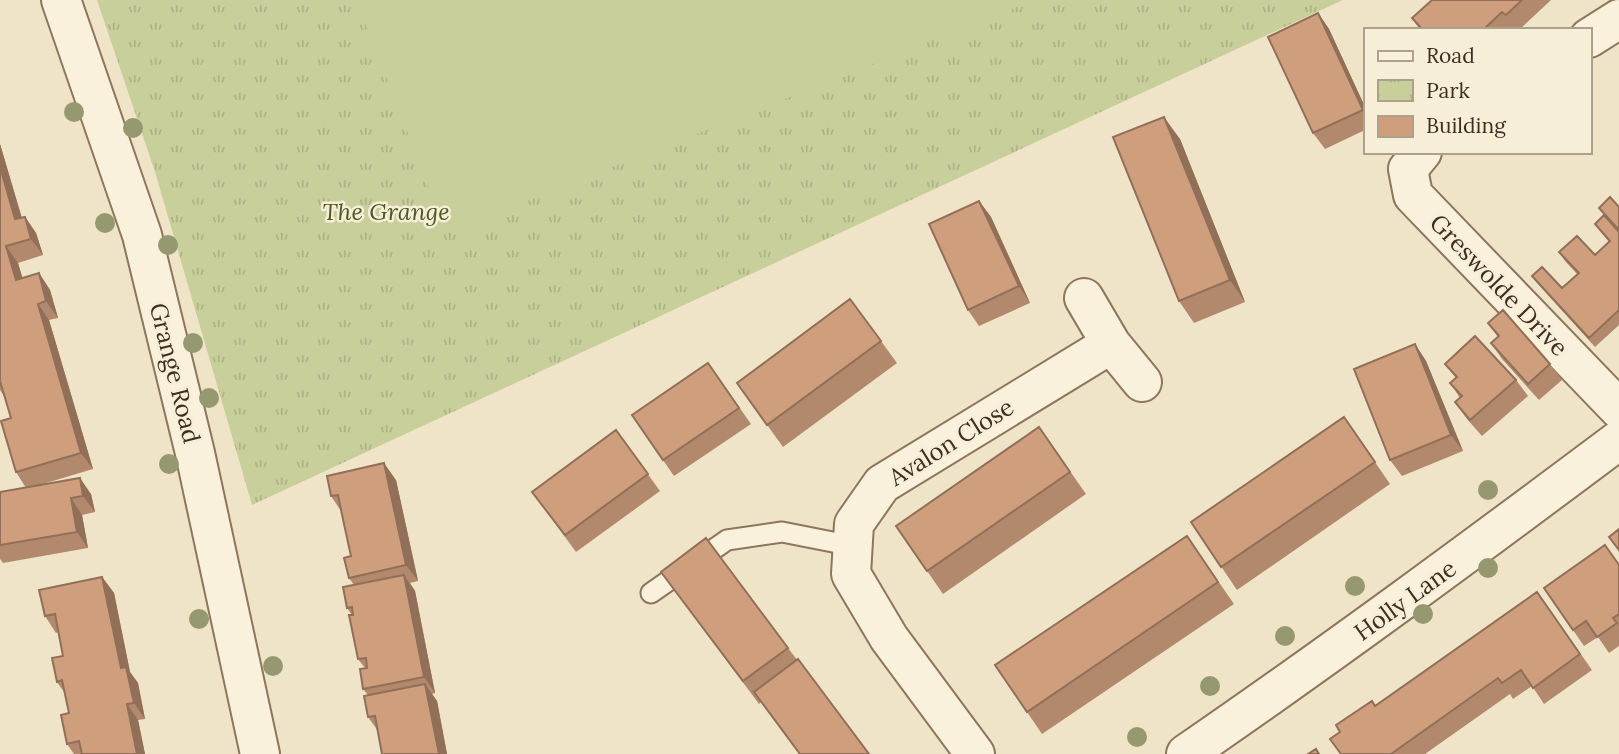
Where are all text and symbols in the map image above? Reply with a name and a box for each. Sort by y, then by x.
legend [1364,28,1591,154]
text: Road [1426,42,1475,69]
text: Park [1426,77,1470,104]
text: Building [1426,112,1506,139]
park label: The Grange [322,196,450,227]
street label: Greswolde Drive [1423,207,1575,363]
street label: Grange Road [143,300,207,446]
street label: Avalon Close [882,391,1019,493]
street label: Holly Lane [1348,553,1462,647]

